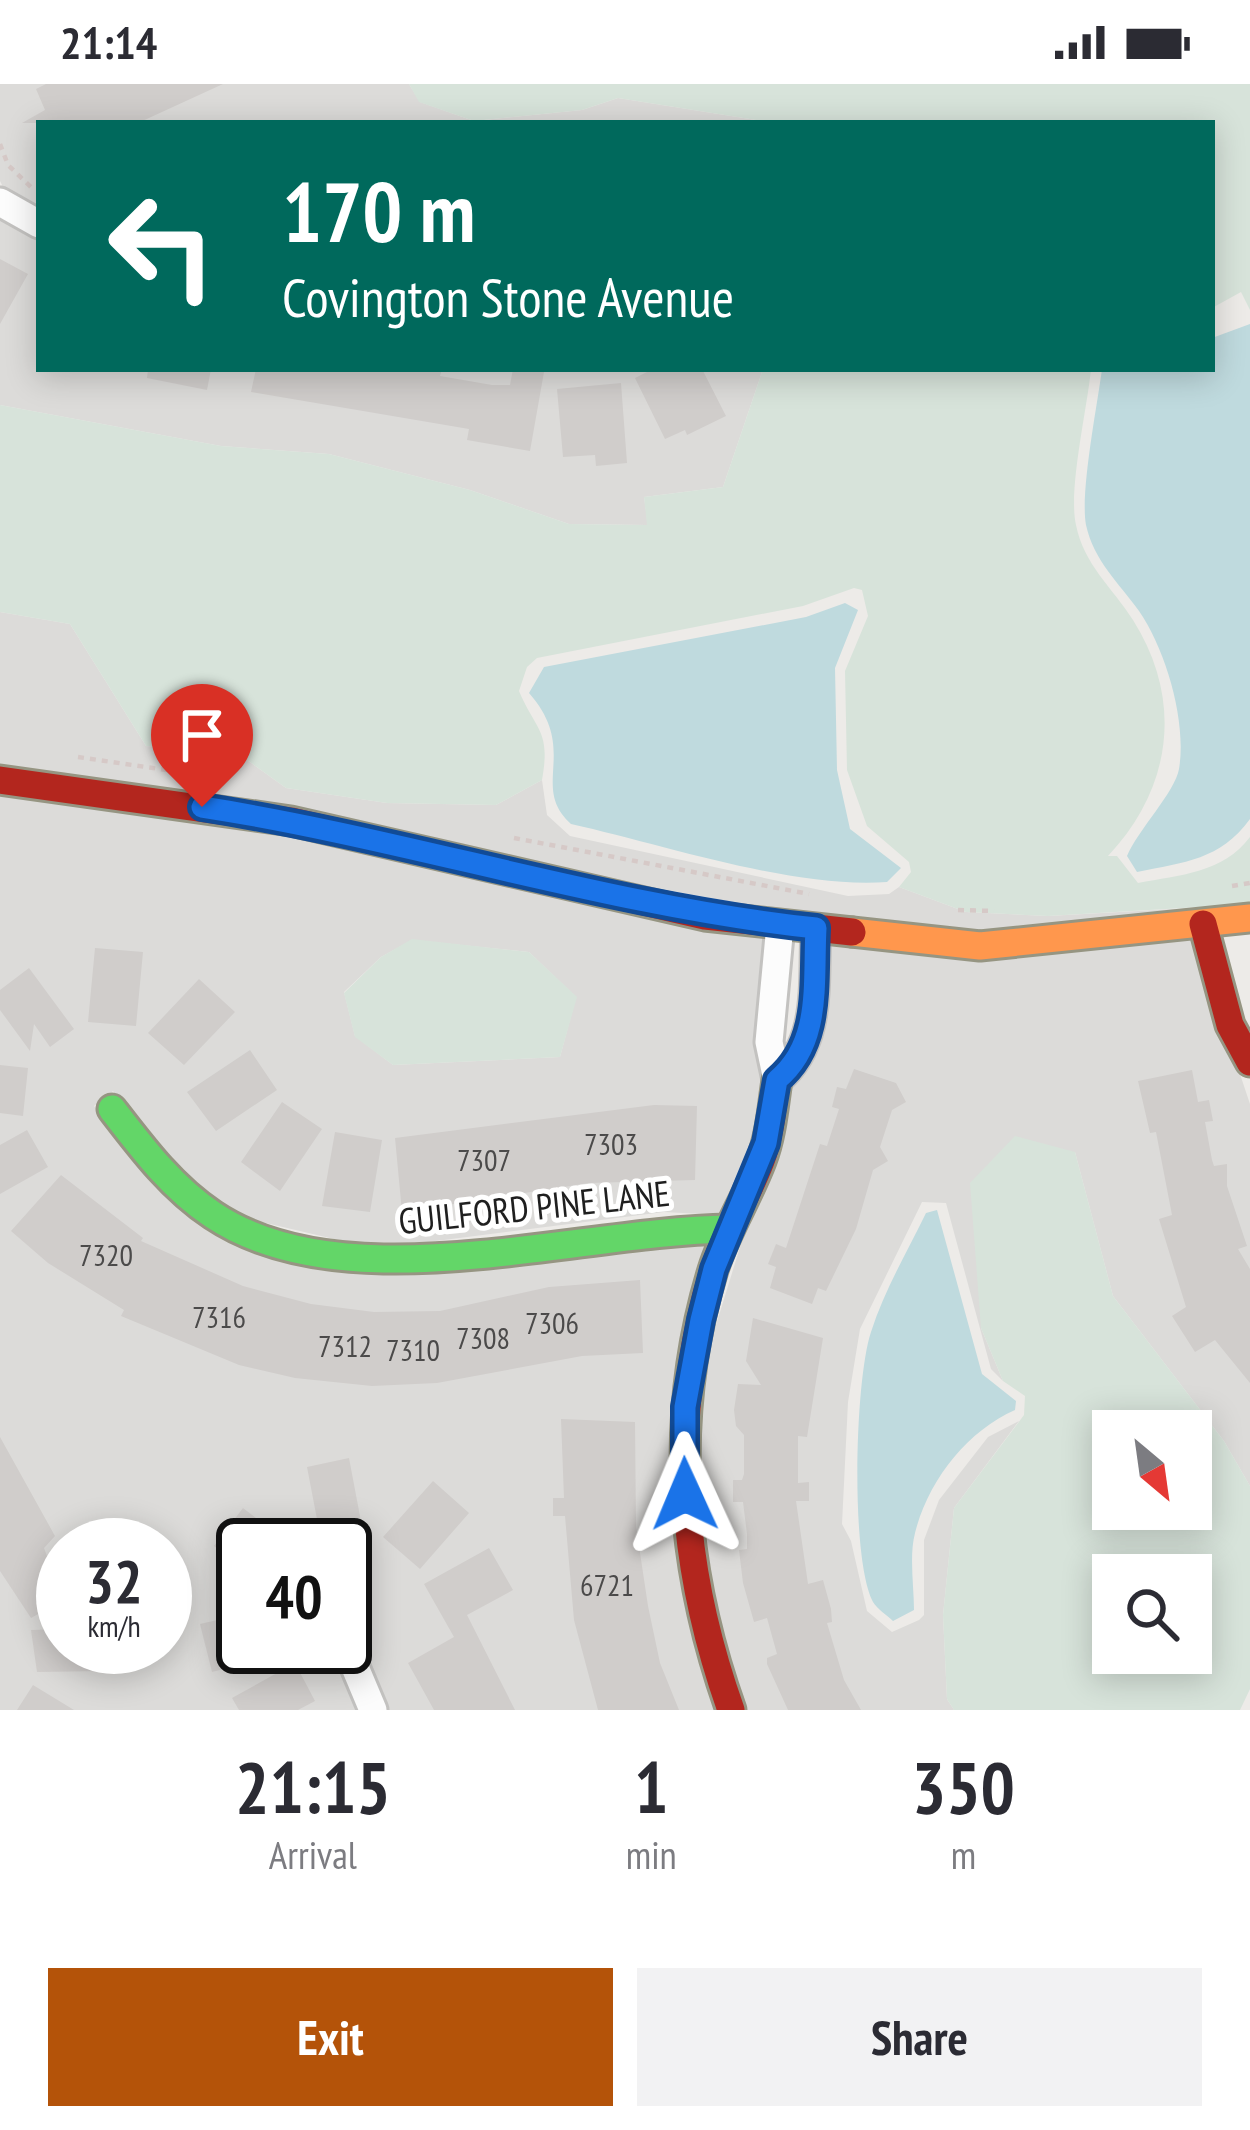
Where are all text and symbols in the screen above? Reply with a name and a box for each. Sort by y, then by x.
text: 21:14 [60,13,157,71]
text: 170 m [282,156,475,265]
icon: left [84,168,240,324]
text: Covington Stone Avenue [282,262,734,332]
pin [151,684,253,807]
icon: arrive [169,702,235,768]
house number: 7303 [584,1124,638,1163]
house number: 7307 [457,1140,511,1179]
street label: GUILFORD PINE LANE [396,1169,672,1244]
house number: 7320 [79,1235,133,1274]
house number: 7316 [192,1297,246,1336]
house number: 7306 [525,1303,579,1342]
house number: 7308 [456,1318,510,1357]
house number: 7312 [318,1326,372,1365]
house number: 7310 [386,1330,440,1369]
north arrow [1092,1410,1212,1530]
map controls [1092,1410,1212,1674]
position arrow [622,1431,748,1557]
speed limit sign: 40 [216,1518,372,1674]
text: 32 [85,1542,143,1620]
button: search [1092,1554,1212,1674]
house number: 6721 [580,1565,634,1604]
text: km/h [87,1606,141,1645]
text: 21:15 [235,1740,391,1833]
text: 1 [634,1740,668,1833]
text: 350 [912,1740,1015,1833]
text: Arrival [269,1829,357,1880]
text: min [626,1829,677,1880]
text: m [951,1829,976,1880]
button: Exit [48,1968,613,2106]
button: Share [637,1968,1202,2106]

